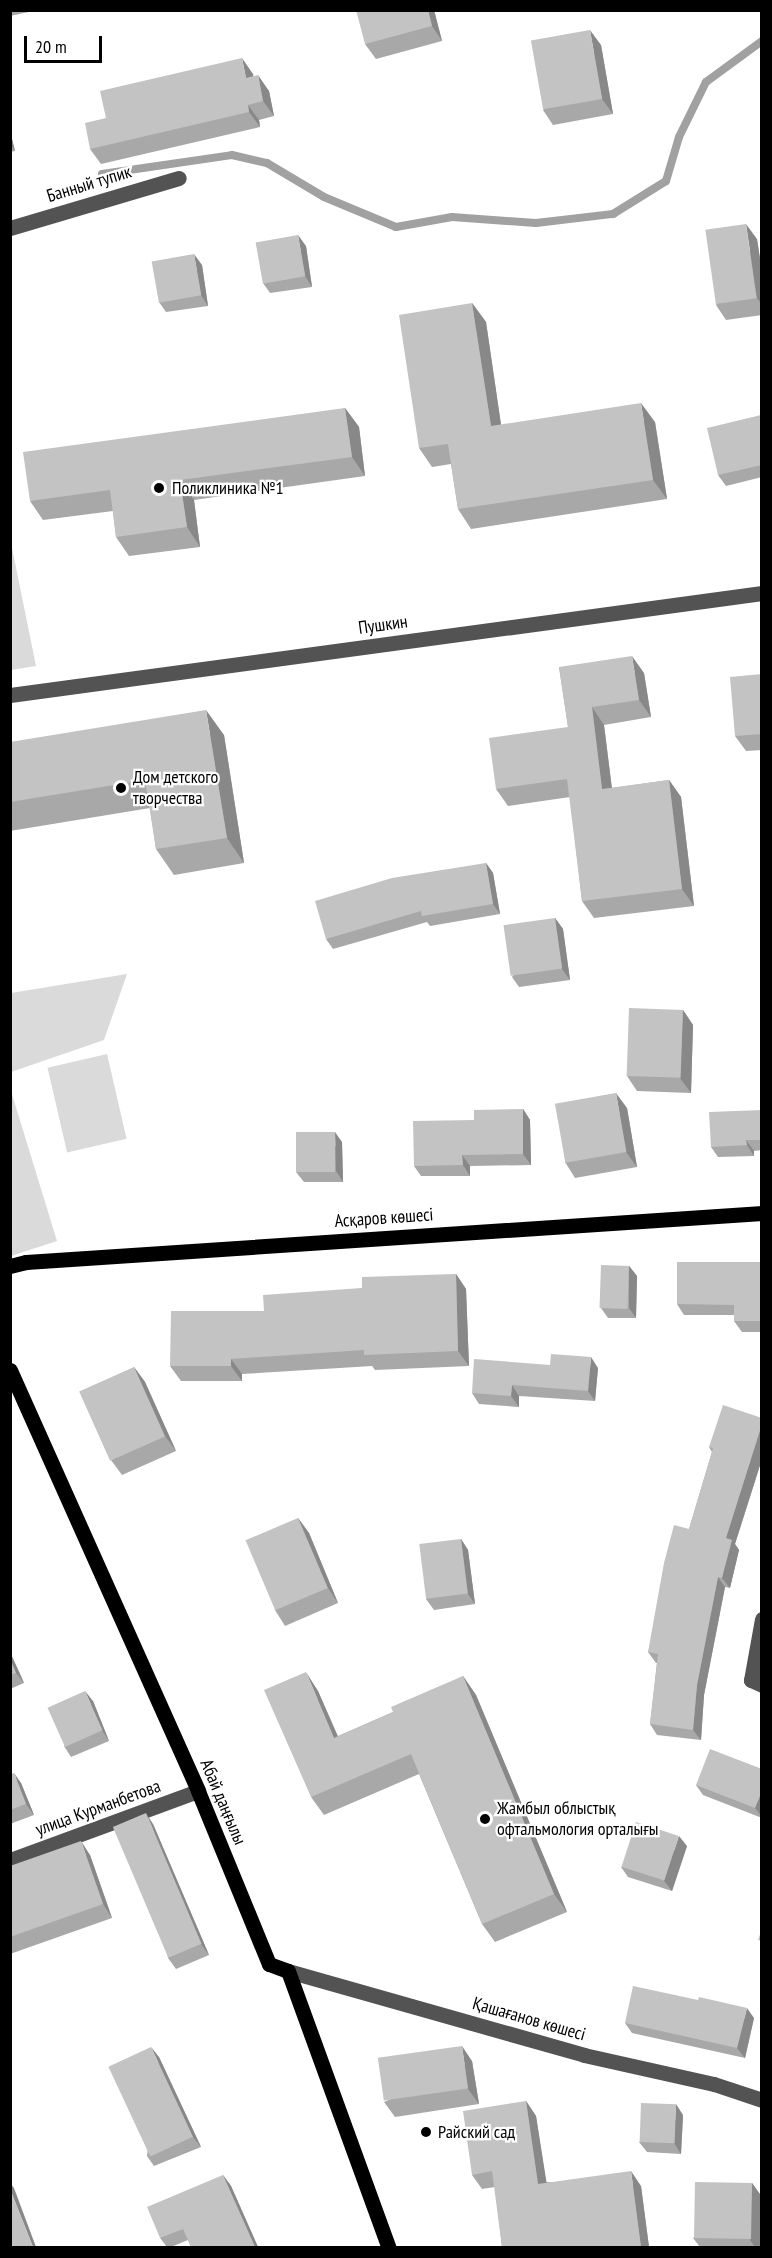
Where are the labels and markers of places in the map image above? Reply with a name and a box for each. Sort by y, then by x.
place label: Поликлиника №1 [172,477,284,499]
marker: Поликлиника №1 [150,479,168,497]
place label: Дом детского творчества [133,767,218,810]
marker: Дом детского творчества [114,781,128,795]
place label: Жамбыл облыстық офтальмология орталығы [497,1798,658,1840]
marker: Жамбыл облыстық офтальмология орталығы [478,1812,492,1826]
place label: Райский сад [438,2121,515,2143]
marker: Райский сад [419,2125,433,2139]

